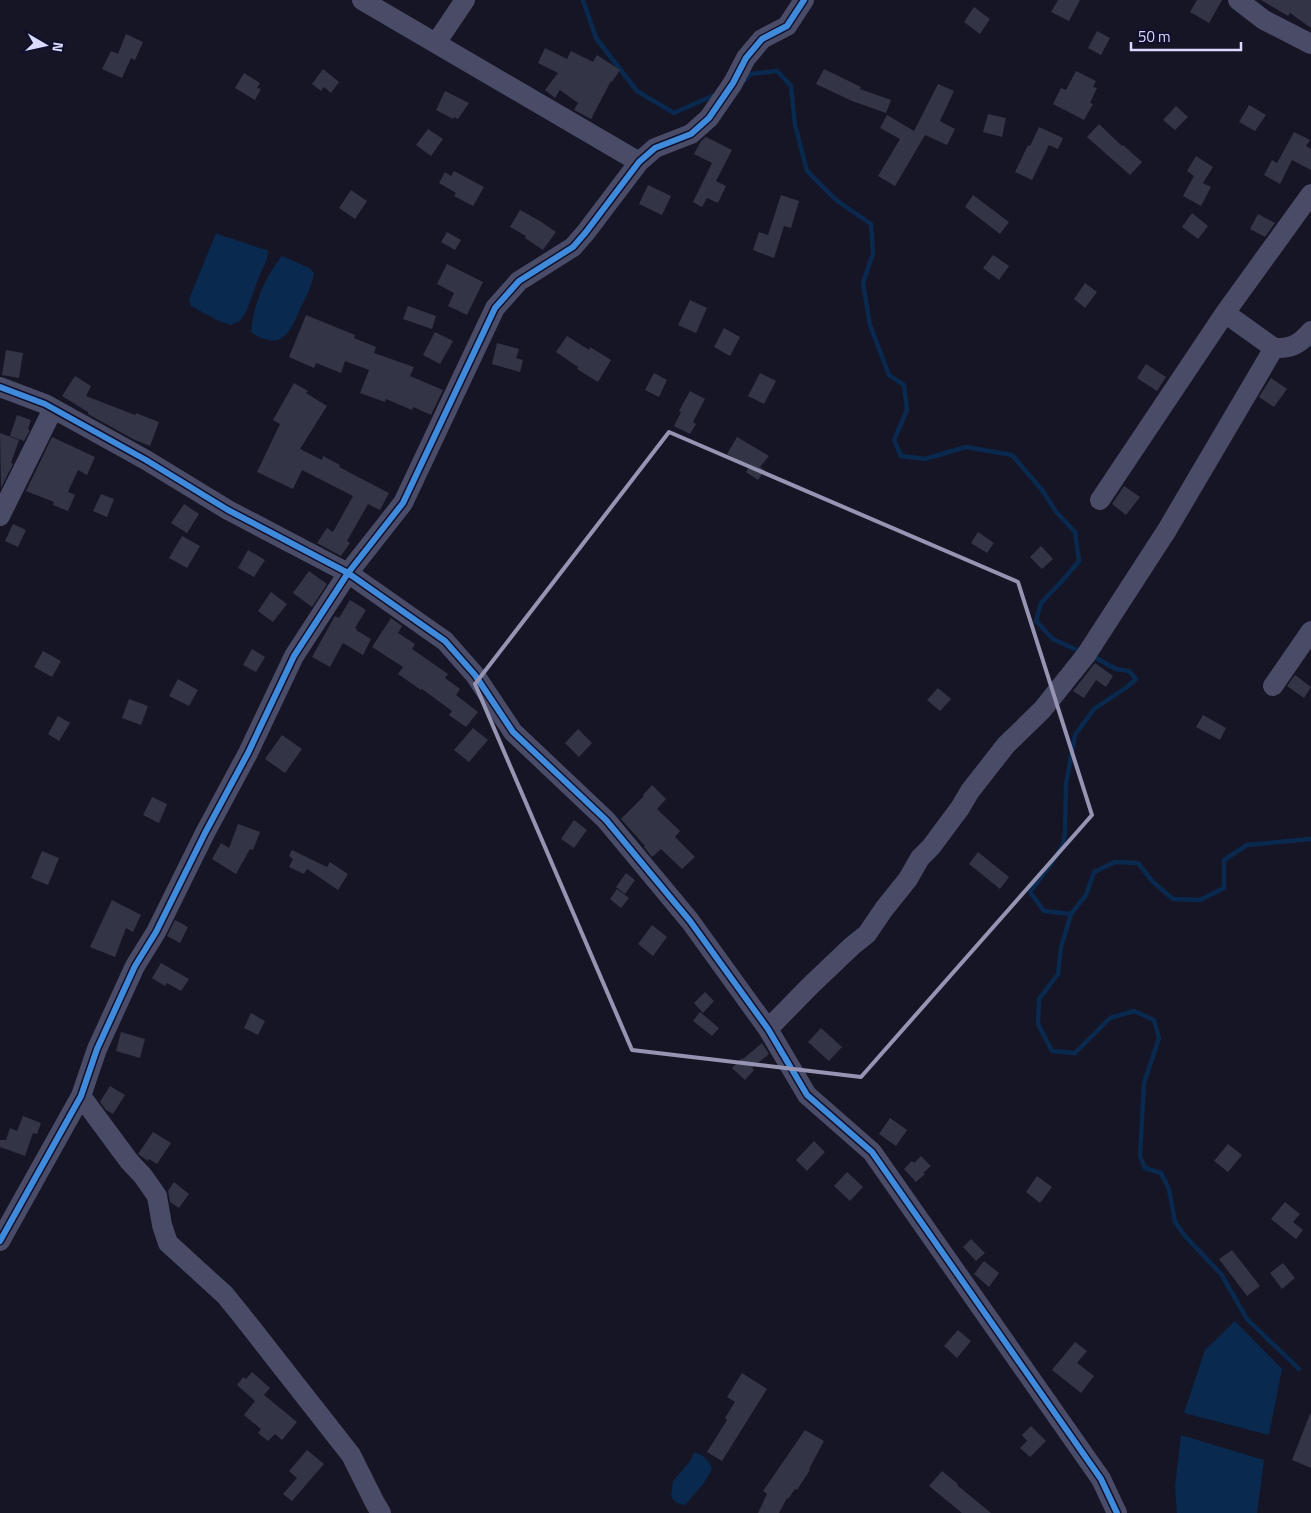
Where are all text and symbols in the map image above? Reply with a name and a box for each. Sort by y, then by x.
north arrow [20,20,70,70]
scale bar [1131,20,1241,52]
text: 50 m [1138,25,1171,48]
text: N [47,41,69,54]

